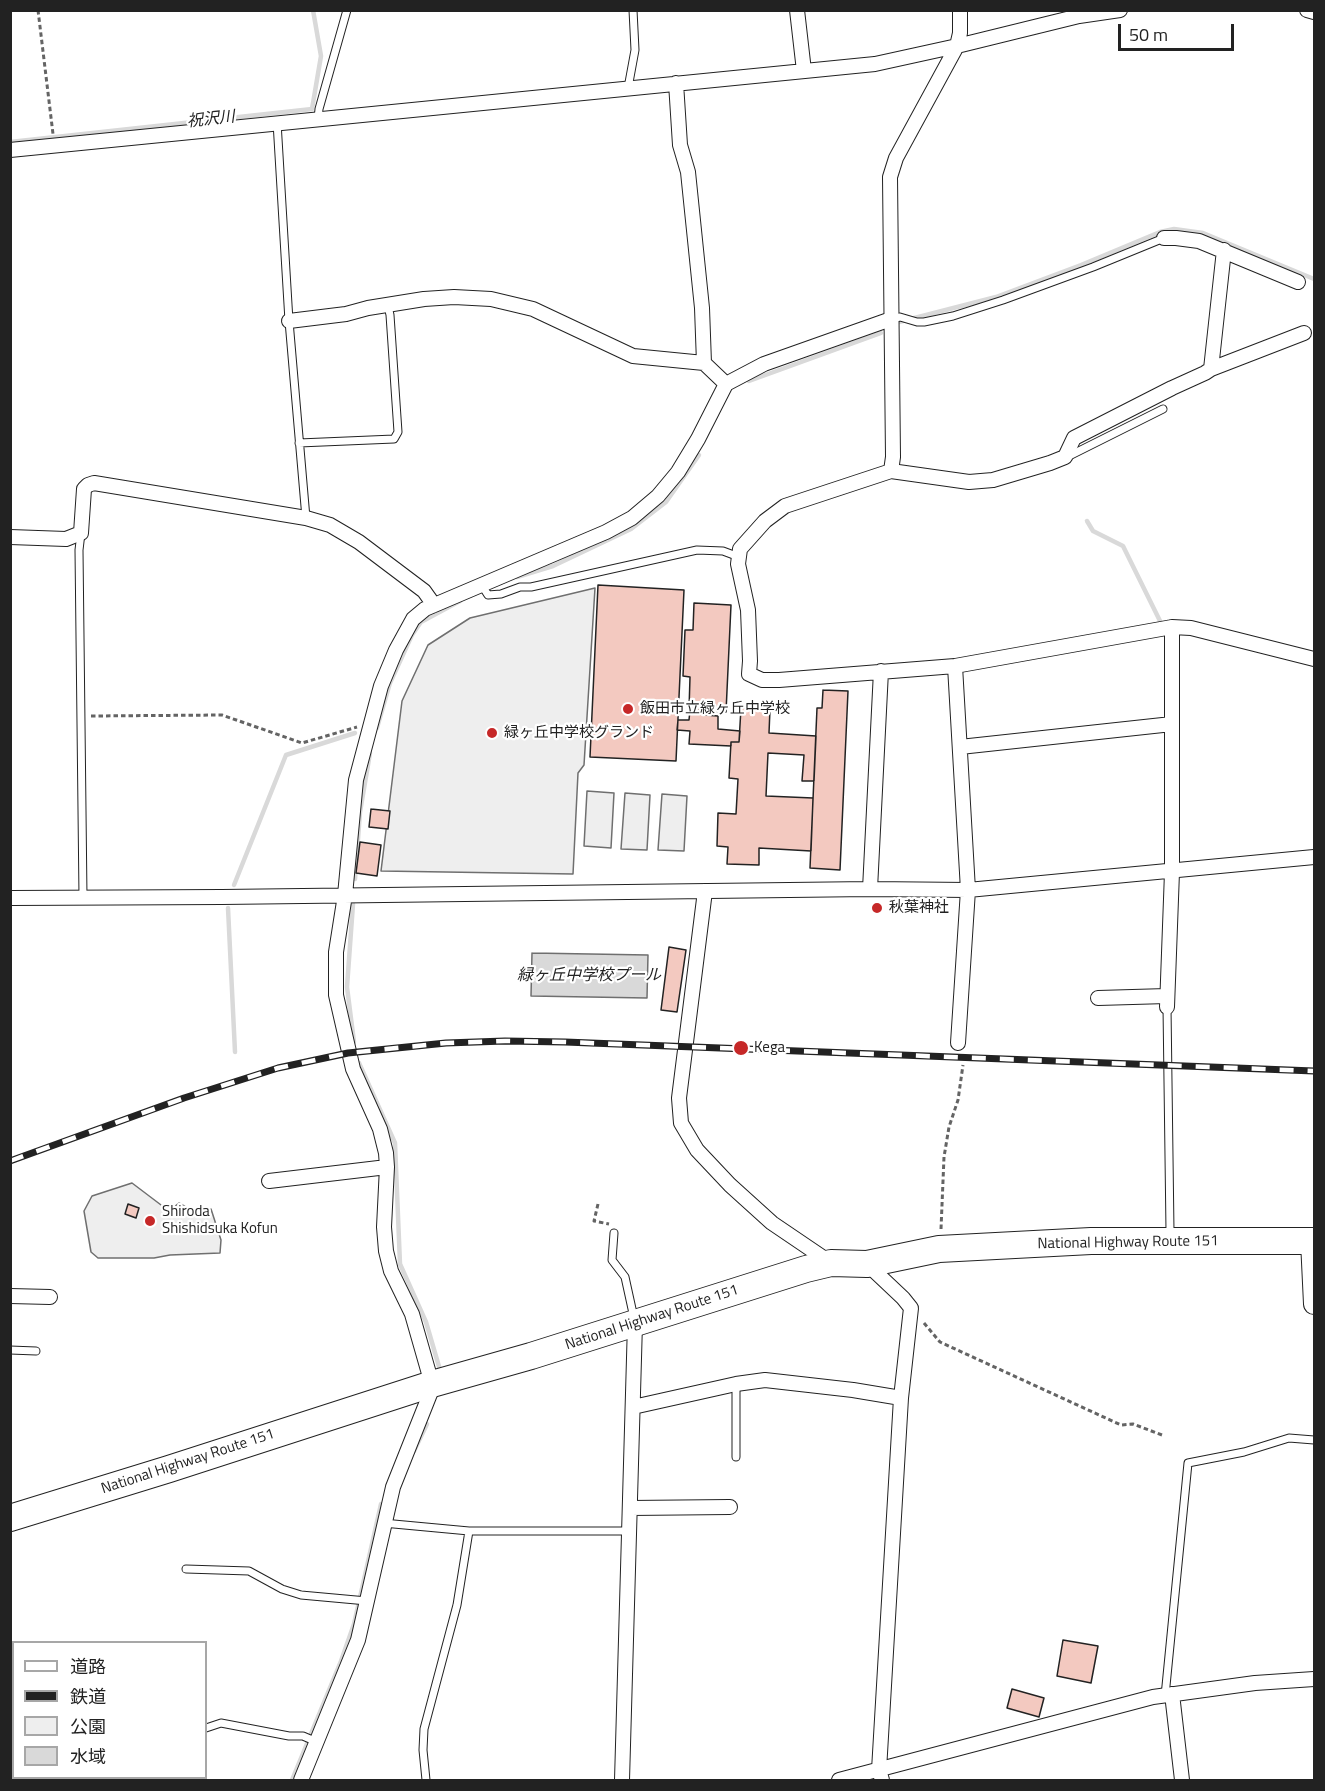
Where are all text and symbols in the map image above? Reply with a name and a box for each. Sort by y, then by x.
scale bar [1121,12,1236,50]
text: 50 m [1129,21,1168,48]
water label: 祝沢川 [186,108,236,132]
place label: 飯田市立緑ヶ丘中学校 [640,700,790,718]
marker: 飯田市立緑ヶ丘中学校 [621,702,635,716]
place label: 緑ヶ丘中学校グランド [504,724,654,742]
marker: 緑ヶ丘中学校グランド [485,726,499,740]
place label: 秋葉神社 [889,899,949,917]
marker: 秋葉神社 [870,901,884,915]
water label: 緑ヶ丘中学校プール [517,966,661,986]
marker: Kega [732,1039,750,1057]
place label: Kega [754,1039,785,1057]
place label: Shiroda Shishidsuka Kofun [162,1203,278,1238]
marker: Shiroda Shishidsuka Kofun [143,1214,157,1228]
street label: National Highway Route 151 [1037,1232,1219,1254]
street label: National Highway Route 151 [563,1281,741,1355]
street label: National Highway Route 151 [99,1425,277,1499]
legend [12,1641,207,1779]
text: 道路 [70,1653,106,1680]
text: 鉄道 [70,1683,106,1710]
text: 公園 [70,1713,106,1740]
text: 水域 [70,1743,106,1770]

